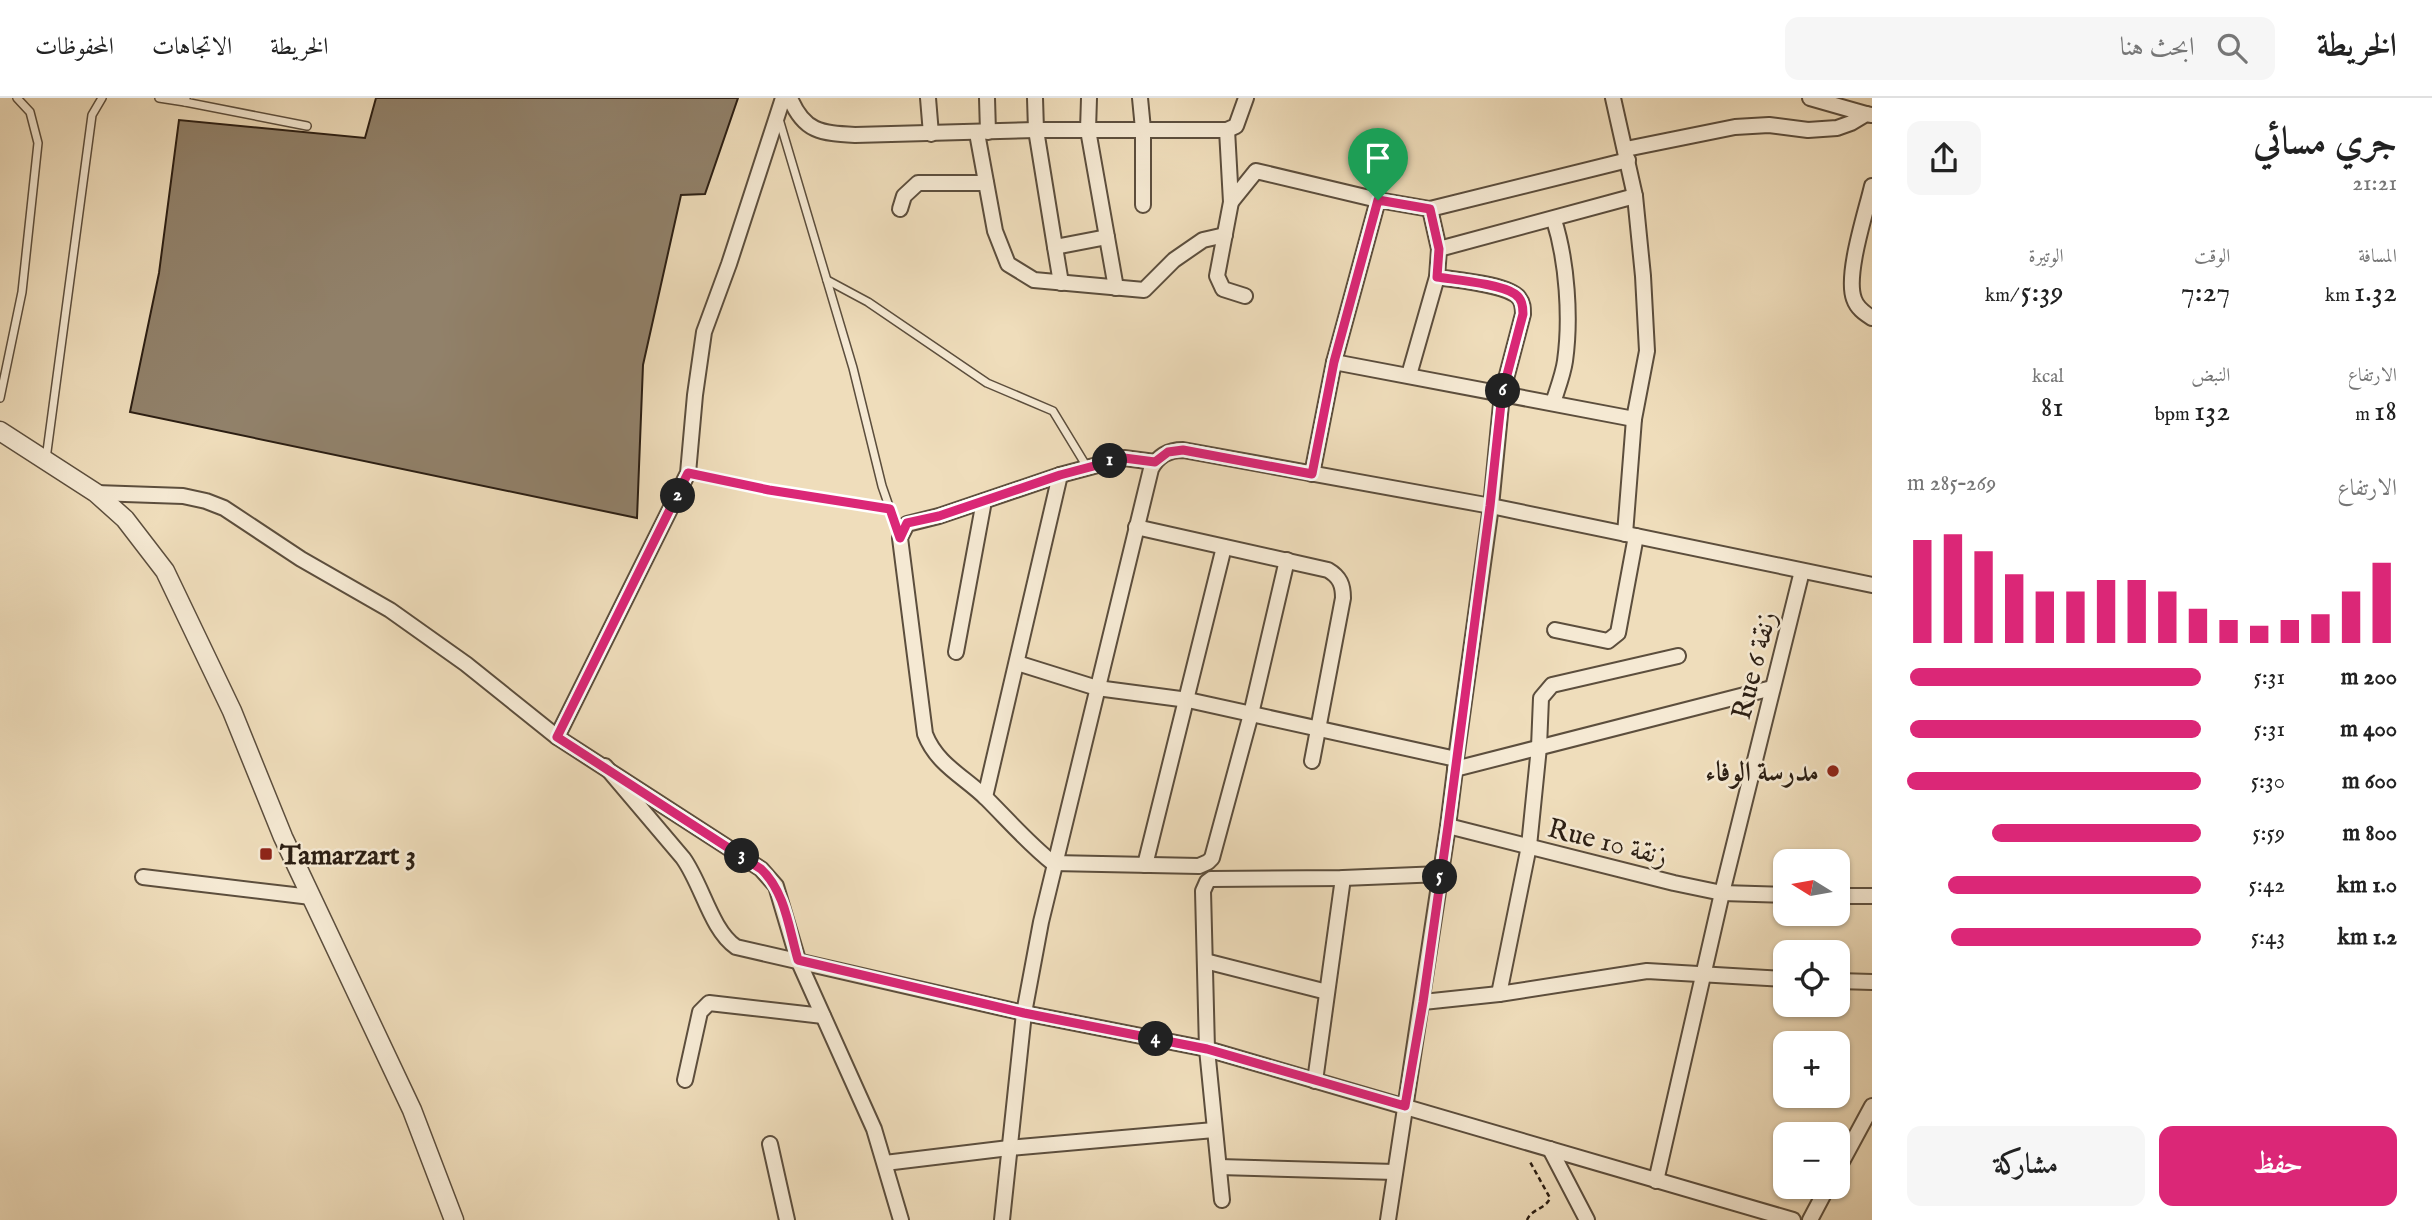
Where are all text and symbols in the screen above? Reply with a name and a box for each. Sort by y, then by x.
search box [1785,17,2275,80]
text: الخريطة [2317,26,2397,68]
icon: search [2213,29,2251,67]
text: ابحث هنا [2120,31,2195,64]
text: المحفوظات [35,32,114,63]
text: الاتجاهات [152,32,232,63]
text: الخريطة [270,32,329,63]
text: جري مسائي [2253,119,2397,167]
button: share [1907,121,1981,195]
pin [1348,128,1408,200]
icon: arrive [1359,139,1397,177]
text: 21:21 [2352,169,2397,198]
text: الوتيرة [2029,245,2064,269]
text: الوقت [2194,245,2230,269]
text: المسافة [2358,245,2397,269]
text: 5:39 [2021,274,2064,312]
text: 7:27 [2181,274,2230,312]
text: 1.32 [2354,274,2397,312]
text: /km [1985,284,2021,308]
text: km [2325,284,2354,308]
text: النبض [2191,364,2230,388]
text: الارتفاع [2348,364,2397,388]
text: kcal [2032,365,2064,389]
pin: 6 [1486,374,1520,408]
text: 6 [1498,378,1507,402]
text: 81 [2041,389,2064,427]
text: 132 [2194,393,2230,431]
text: 18 [2374,393,2397,431]
text: bpm [2155,403,2194,427]
text: m [2355,403,2374,427]
pin: 1 [1092,444,1128,478]
text: 1 [1106,448,1113,472]
text: 269–285 m [1907,469,1996,498]
text: الارتفاع [2337,474,2397,503]
pin: 2 [660,478,696,514]
text: 2 [673,483,682,507]
street label: Rue 6 زنقة [1725,608,1786,723]
text: 5:31 [2253,663,2285,692]
text: 200 m [2341,663,2397,692]
text: 5:31 [2253,715,2285,744]
text: 400 m [2340,715,2397,744]
place label: مدرسة الوفاء [1705,756,1819,791]
marker: مدرسة الوفاء [1825,763,1841,779]
text: 5:30 [2251,767,2285,796]
text: 600 m [2342,767,2397,796]
street label: Rue 10 زنقة [1544,812,1671,875]
text: 5:59 [2252,819,2285,848]
text: 800 m [2343,819,2397,848]
pin: 3 [724,838,760,874]
place label: Tamarzart 3 [279,839,416,874]
text: 3 [738,843,745,867]
marker: Tamarzart 3 [258,846,274,862]
north arrow [1773,849,1850,926]
map controls [1773,849,1850,1199]
pin: 5 [1422,860,1458,894]
text: 5 [1436,864,1443,888]
text: 5:42 [2249,871,2285,900]
text: 1.0 km [2337,871,2397,900]
text: 5:43 [2251,923,2285,952]
text: 1.2 km [2338,923,2397,952]
button: locate [1773,940,1850,1017]
pin: 4 [1138,1021,1174,1056]
text: 4 [1151,1026,1160,1050]
button: + [1773,1031,1850,1108]
button: − [1773,1122,1850,1199]
button: مشاركة [1907,1126,2145,1206]
button: حفظ [2159,1126,2397,1206]

